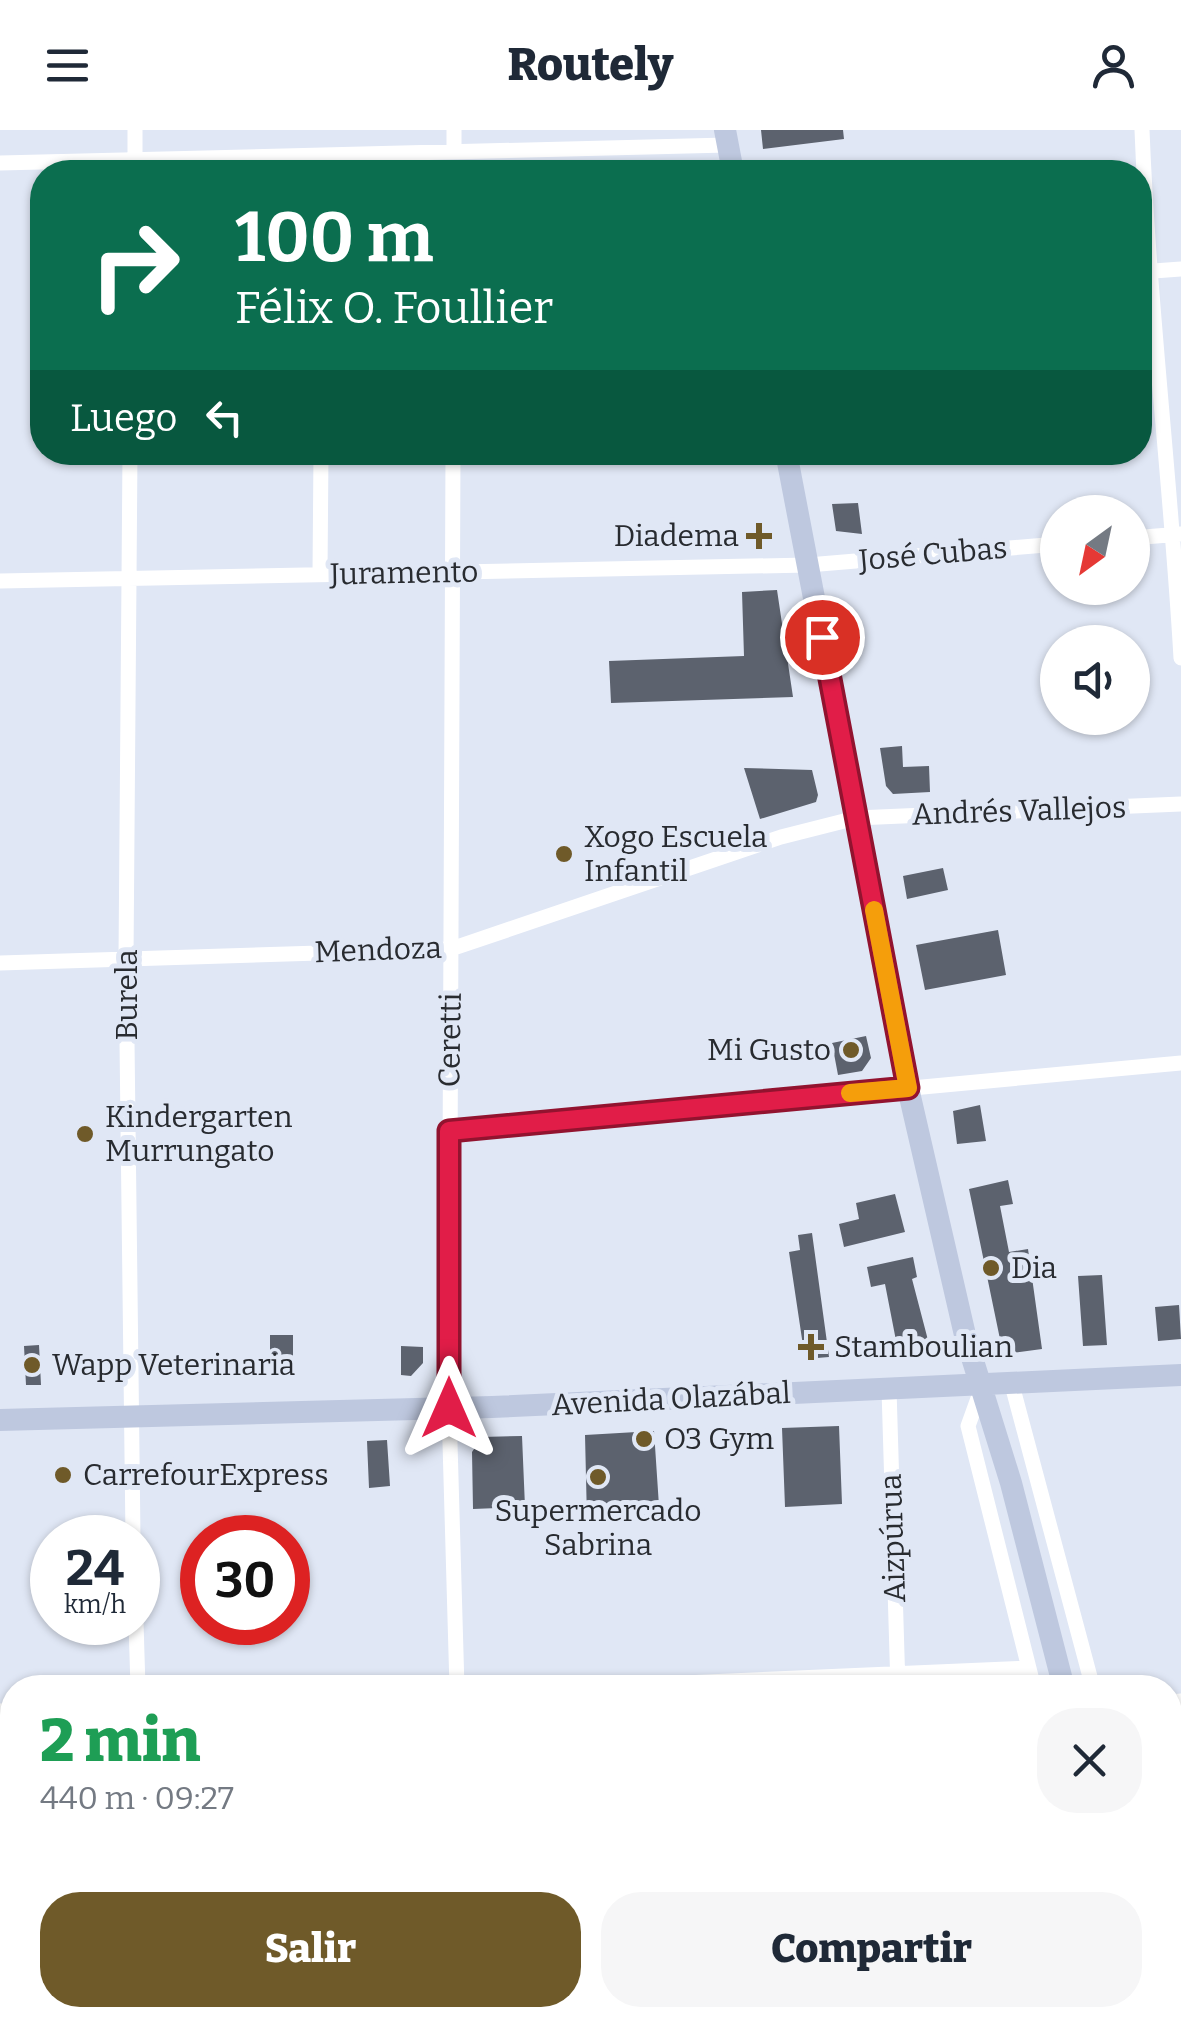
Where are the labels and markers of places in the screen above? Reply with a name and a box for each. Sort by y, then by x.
place label: Diadema [614,518,739,554]
marker: Diadema [748,525,770,547]
pin [780,595,865,680]
place label: Xogo Escuela Infantil [584,819,767,889]
marker: Xogo Escuela Infantil [553,843,575,865]
place label: Mi Gusto [707,1032,831,1068]
marker: Mi Gusto [840,1039,862,1061]
place label: Kindergarten Murrungato [105,1099,293,1169]
marker: Kindergarten Murrungato [74,1123,96,1145]
place label: Dia [1011,1250,1057,1286]
marker: Dia [980,1257,1002,1279]
place label: Stamboulian [834,1329,1013,1365]
marker: Stamboulian [798,1334,824,1360]
place label: Wapp Veterinaria [52,1347,295,1383]
marker: Wapp Veterinaria [21,1354,43,1376]
place label: O3 Gym [664,1421,774,1457]
marker: O3 Gym [633,1428,655,1450]
place label: CarrefourExpress [83,1457,329,1493]
marker: CarrefourExpress [52,1464,74,1486]
marker: Supermercado Sabrina [587,1466,609,1488]
place label: Supermercado Sabrina [494,1493,702,1563]

